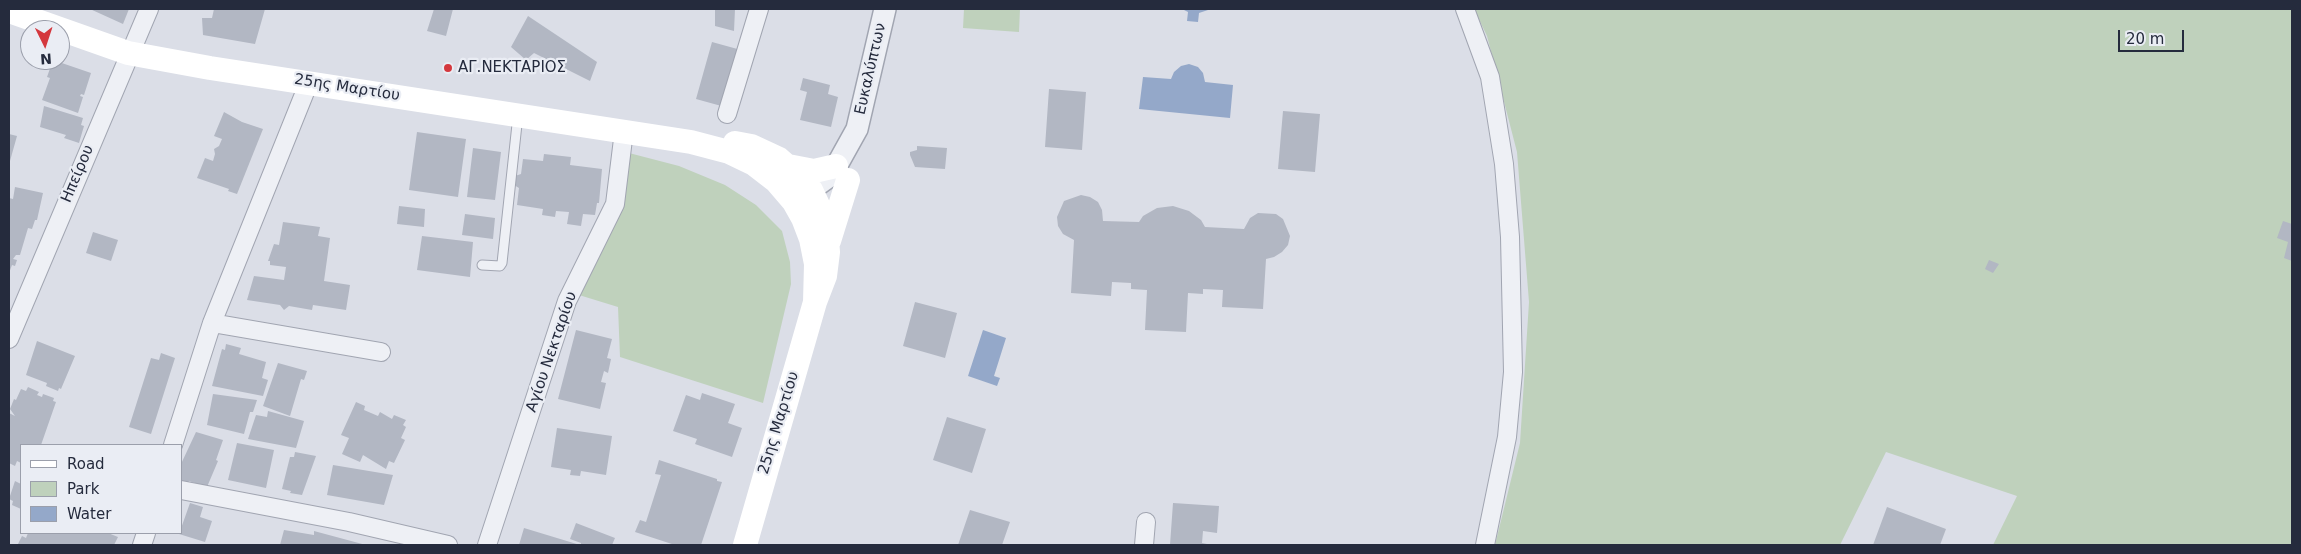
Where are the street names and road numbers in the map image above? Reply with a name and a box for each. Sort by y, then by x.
street label: Ευκαλύπτων [852,21,890,117]
street label: 25ης Μαρτίου [293,71,401,105]
street label: Ηπείρου [58,142,98,206]
street label: Αγίου Νεκταρίου [523,289,581,415]
street label: 25ης Μαρτίου [755,369,803,477]

